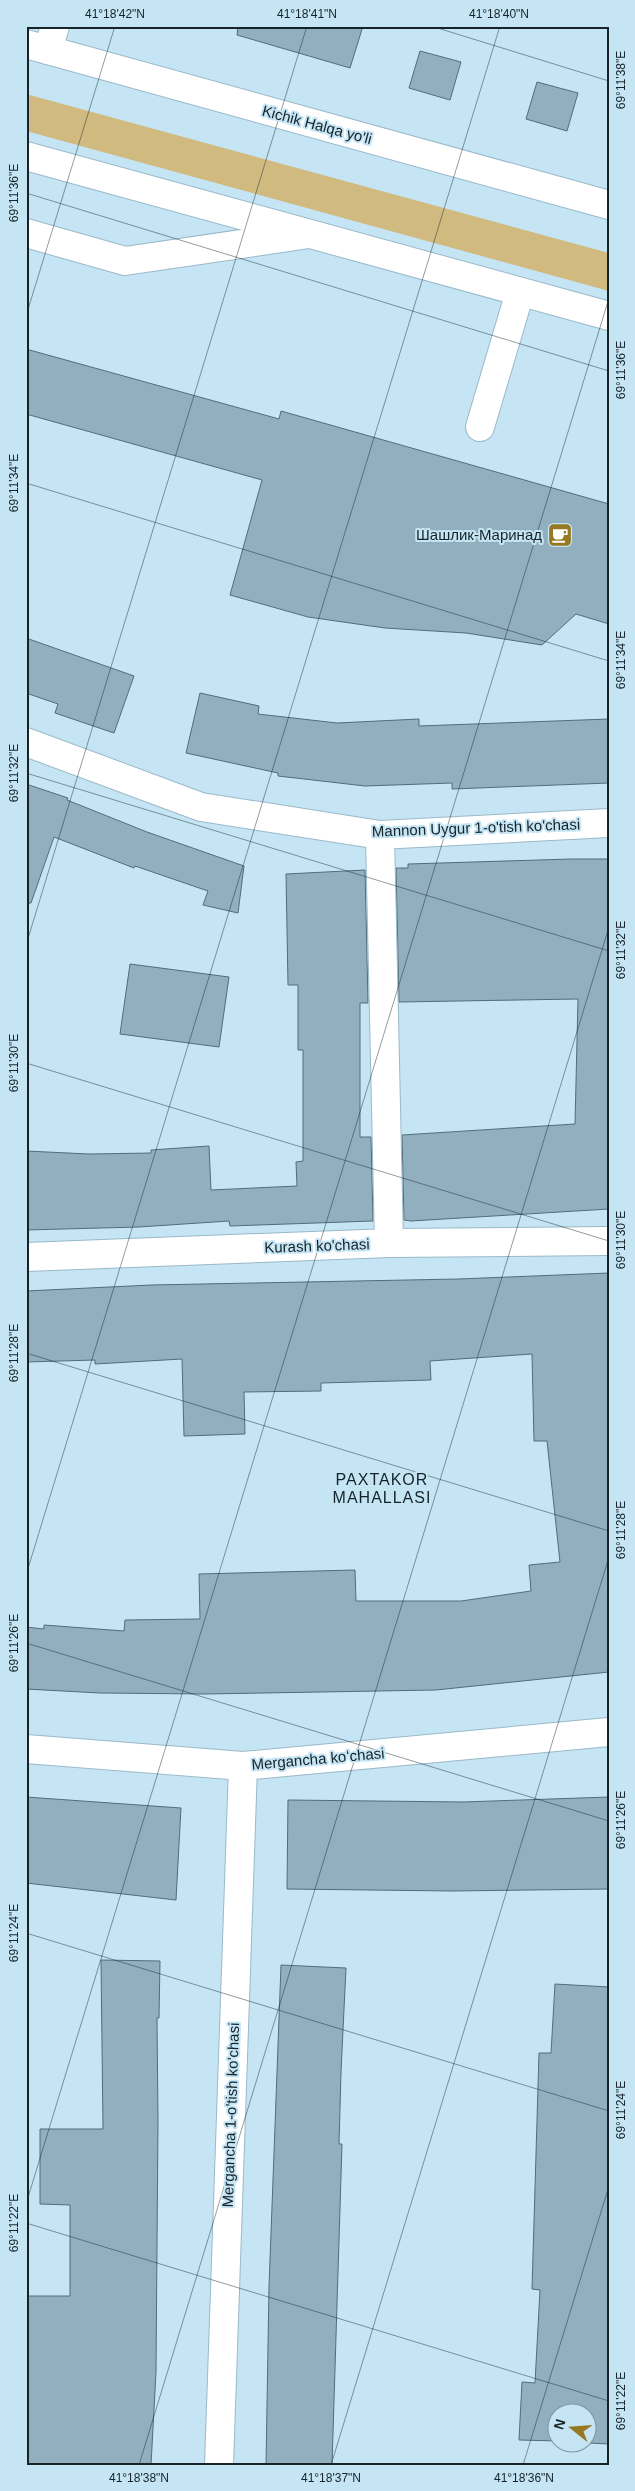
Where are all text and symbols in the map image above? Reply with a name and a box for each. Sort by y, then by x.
text: 41°18'42"N [85,7,145,21]
text: 41°18'41"N [277,7,337,21]
text: 41°18'40"N [469,7,529,21]
text: 69°11'38"E [614,51,628,109]
street label: Kichik Halqa yo'li [260,102,374,147]
text: 69°11'36"E [7,164,21,222]
text: 69°11'36"E [614,341,628,399]
text: 69°11'34"E [7,454,21,512]
cafe icon: Шашлик-Маринад [547,522,573,548]
place label: Шашлик-Маринад [416,526,542,543]
text: 69°11'34"E [614,631,628,689]
text: 69°11'32"E [7,744,21,802]
street label: Mannon Uygur 1-o'tish ko'chasi [372,815,580,840]
text: 69°11'32"E [614,921,628,979]
text: 69°11'30"E [7,1034,21,1092]
text: 69°11'30"E [614,1211,628,1269]
street label: Kurash ko'chasi [264,1235,370,1256]
text: 69°11'28"E [7,1324,21,1382]
district label: PAXTAKOR MAHALLASI [333,1471,431,1506]
text: 69°11'28"E [614,1501,628,1559]
text: 69°11'26"E [7,1614,21,1672]
street label: Mergancha koʻchasi [251,1744,385,1773]
text: 69°11'26"E [614,1791,628,1849]
text: 69°11'24"E [7,1904,21,1962]
street label: Mergancha 1-o'tish ko'chasi [219,2022,242,2208]
text: 69°11'24"E [614,2081,628,2139]
text: 69°11'22"E [7,2194,21,2252]
text: 69°11'22"E [614,2372,628,2430]
north arrow [548,2404,598,2454]
text: N [550,2417,569,2431]
text: 41°18'38"N [109,2471,169,2485]
text: 41°18'37"N [301,2471,361,2485]
text: 41°18'36"N [494,2471,554,2485]

